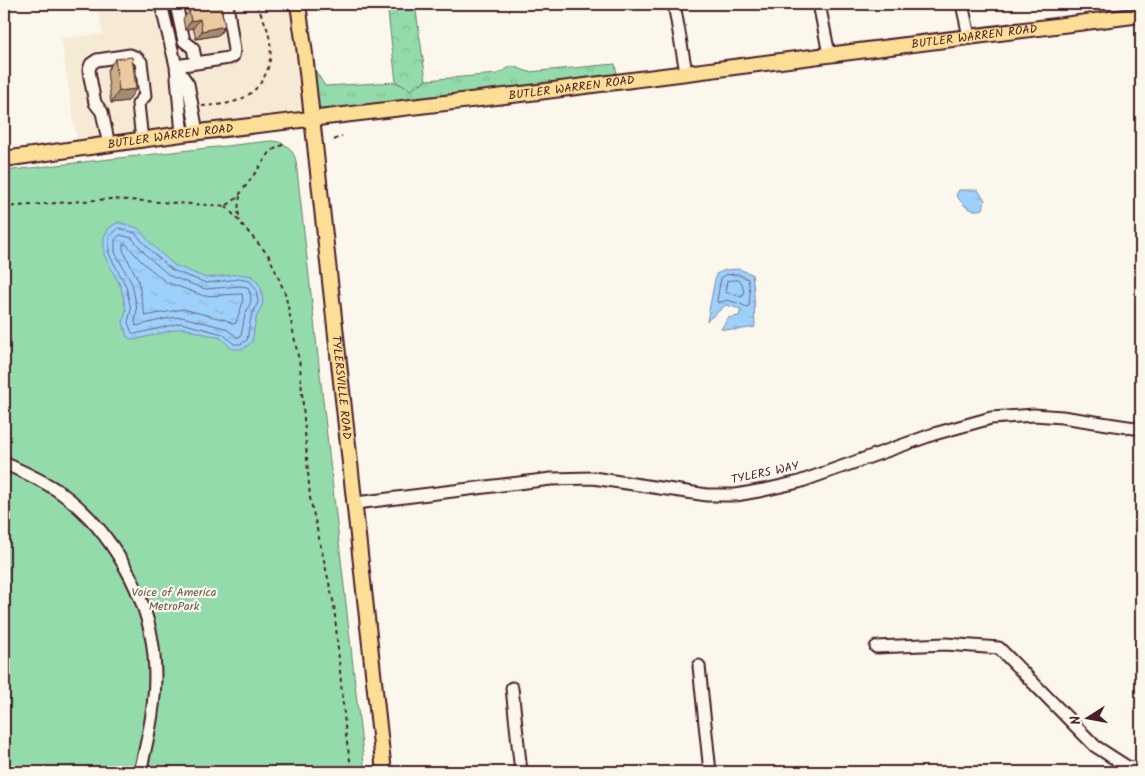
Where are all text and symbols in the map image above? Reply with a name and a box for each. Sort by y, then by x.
street label: BUTLER WARREN ROAD [910,19,1039,54]
street label: BUTLER WARREN ROAD [507,70,636,105]
street label: BUTLER WARREN ROAD [106,118,235,154]
street label: TYLERSVILLE ROAD [327,334,357,441]
street label: TYLERS WAY [729,456,802,489]
park label: Voice of America MetroPark [131,583,217,616]
north arrow [1062,694,1112,744]
text: N [1065,714,1088,727]

